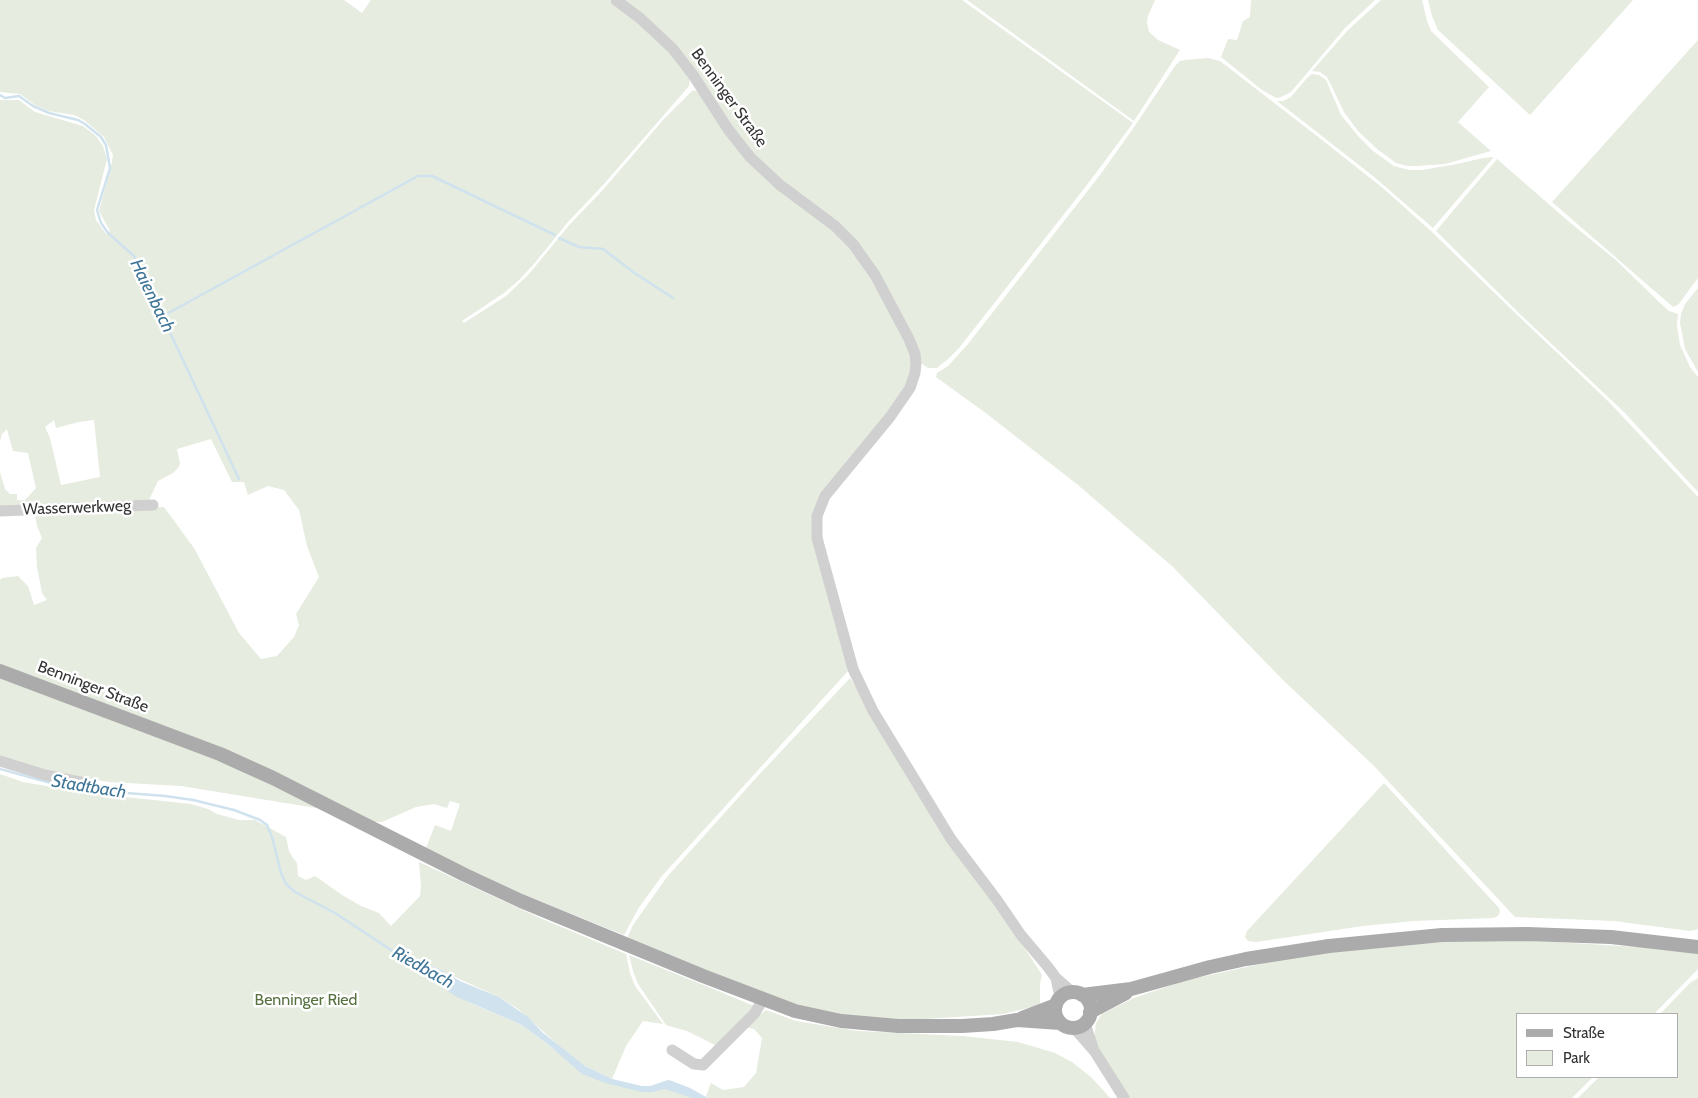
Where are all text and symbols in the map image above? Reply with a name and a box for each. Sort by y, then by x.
street label: Benninger Straße [687,45,771,151]
water label: Haienbach [125,256,179,336]
street label: Wasserwerkweg [23,497,131,519]
street label: Benninger Straße [35,657,151,717]
water label: Stadtbach [50,770,128,804]
water label: Riedbach [388,942,458,994]
park label: Benninger Ried [255,990,357,1010]
legend [1516,1013,1678,1078]
text: Straße [1563,1024,1605,1042]
text: Park [1563,1049,1590,1067]

